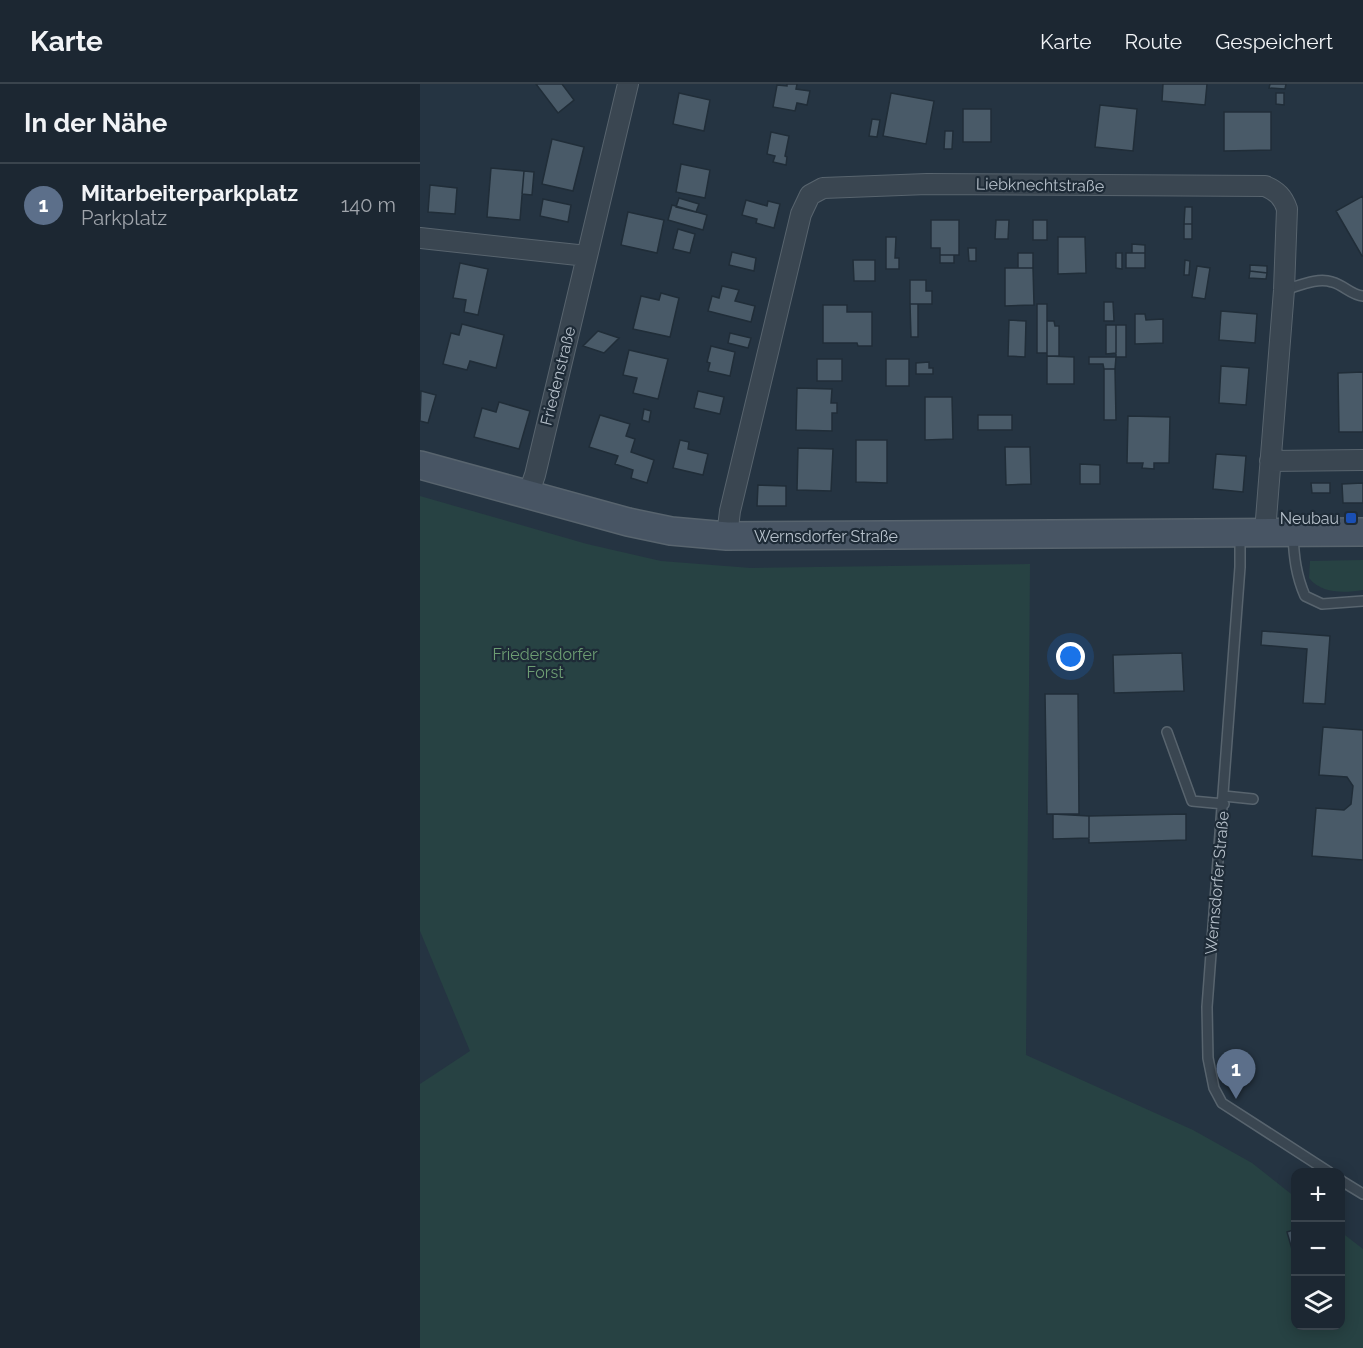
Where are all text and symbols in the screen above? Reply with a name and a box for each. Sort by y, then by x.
text: Karte [30,25,103,58]
text: Karte [1040,29,1092,54]
text: Route [1125,29,1182,54]
text: Gespeichert [1215,29,1333,54]
text: In der Nähe [24,108,167,138]
street label: Liebknechtstraße [976,174,1104,196]
text: Mitarbeiterparkplatz [81,180,298,206]
text: 1 [39,193,48,217]
text: 140 m [341,193,396,217]
text: Parkplatz [81,206,167,230]
street label: Friedenstraße [536,324,580,428]
place label: Neubau [1280,509,1339,528]
marker: Neubau [1344,511,1358,525]
street label: Wernsdorfer Straße [754,527,898,546]
your location [1056,642,1085,671]
park label: Friedersdorfer Forst [492,645,598,682]
street label: Wernsdorfer Straße [1201,810,1233,956]
pin: 1 [1216,1050,1256,1099]
map controls [1291,1168,1345,1330]
button: + [1291,1168,1345,1222]
button: − [1291,1222,1345,1276]
button: layers [1291,1276,1345,1330]

